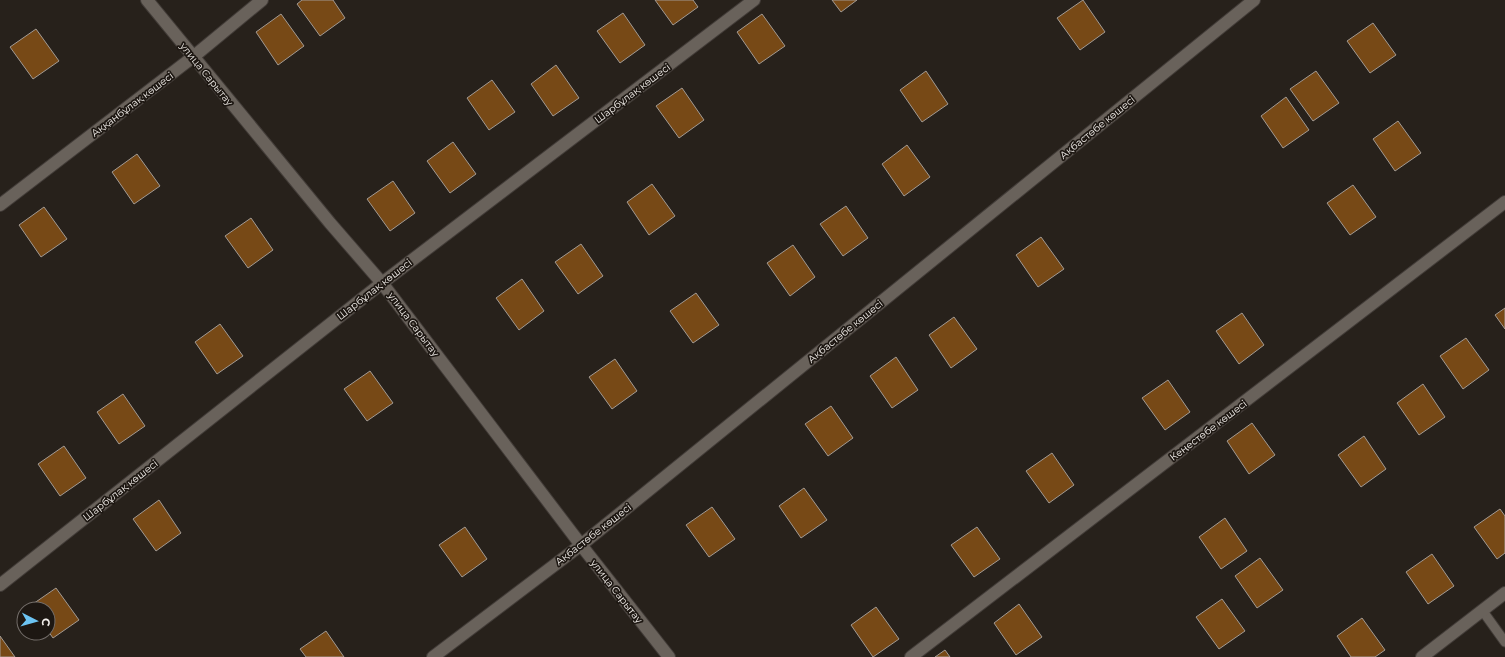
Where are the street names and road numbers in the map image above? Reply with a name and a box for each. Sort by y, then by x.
street label: улица Сарытау [177,39,236,109]
street label: Шарбұлақ көшесі [592,61,673,126]
street label: Аққанбұлақ көшесі [89,69,176,140]
street label: Ақбастөбе көшесі [1057,93,1138,162]
street label: Шарбұлақ көшесі [334,256,414,323]
street label: улица Сарытау [384,289,442,360]
street label: Ақбастөбе көшесі [805,297,886,366]
street label: Кеңестөбе көшесі [1167,397,1250,464]
street label: Шарбұлақ көшесі [80,457,160,524]
street label: Ақбастөбе көшесі [553,501,634,568]
street label: улица Сарытау [587,556,646,626]

